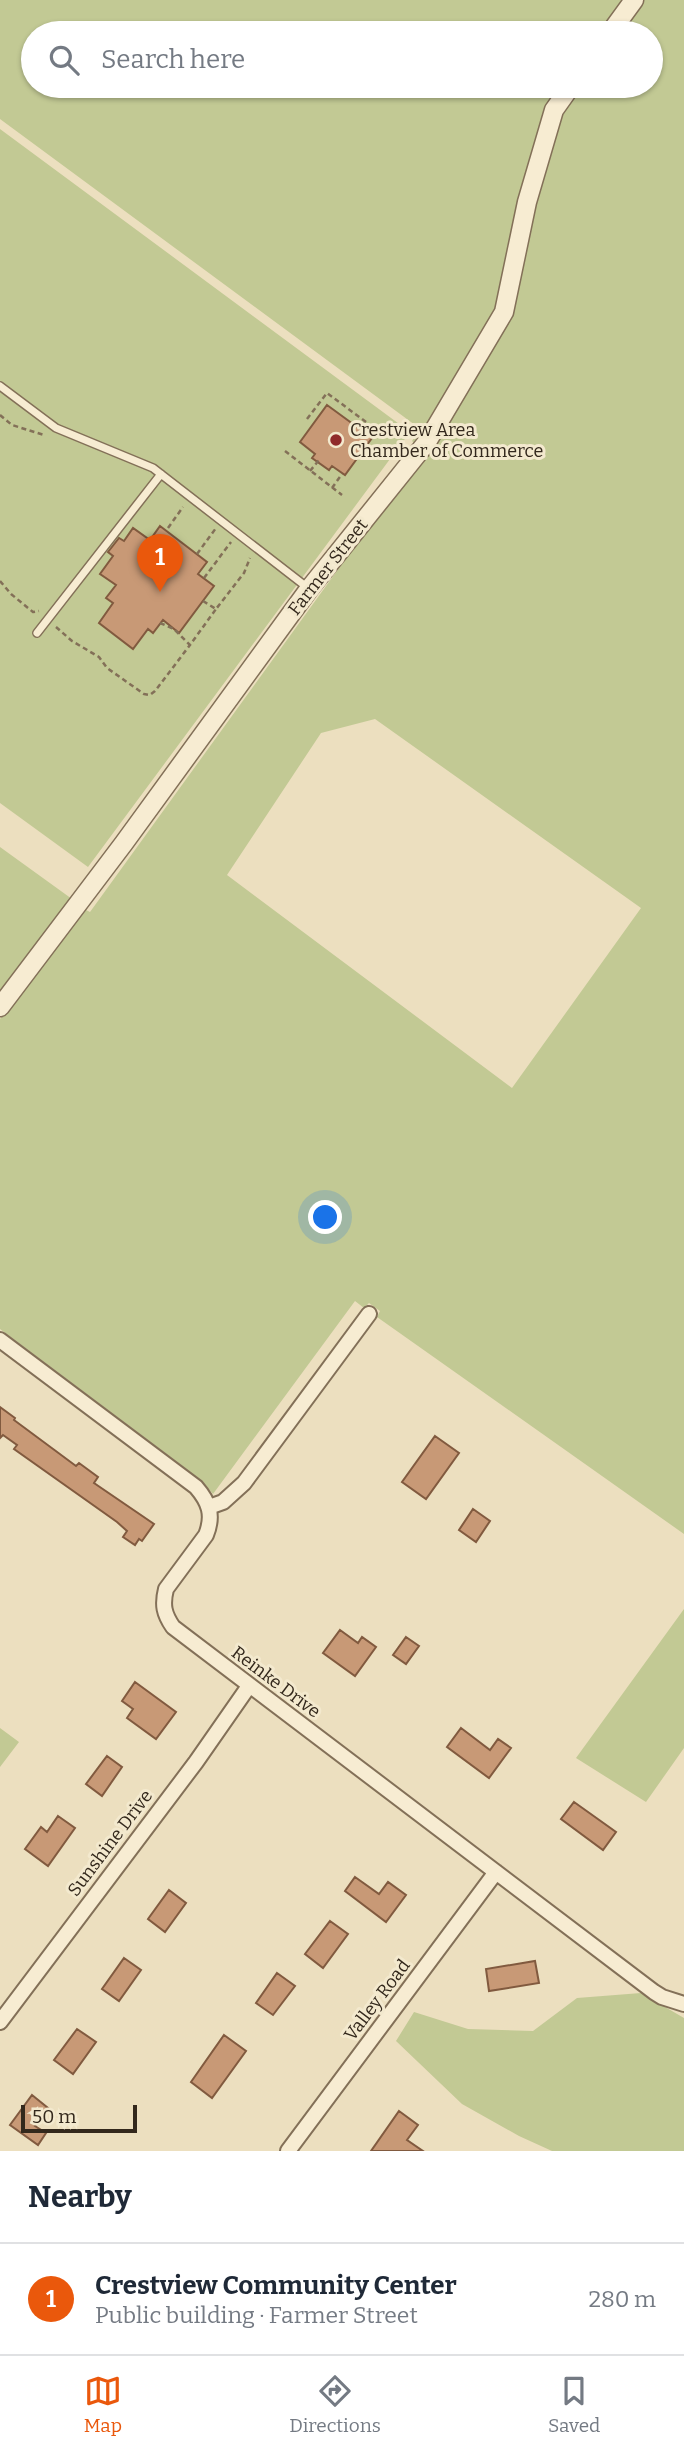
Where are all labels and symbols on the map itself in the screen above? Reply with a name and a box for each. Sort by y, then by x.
place label: Crestview Area Chamber of Commerce [350,419,543,462]
marker: Crestview Area Chamber of Commerce [328,432,344,448]
street label: Farmer Street [283,514,373,620]
pin: 1 [137,534,183,592]
your location [308,1200,342,1234]
street label: Reinke Drive [227,1641,325,1723]
street label: Sunshine Drive [63,1785,157,1901]
street label: Valley Road [339,1955,415,2045]
scale bar [21,2102,136,2134]

